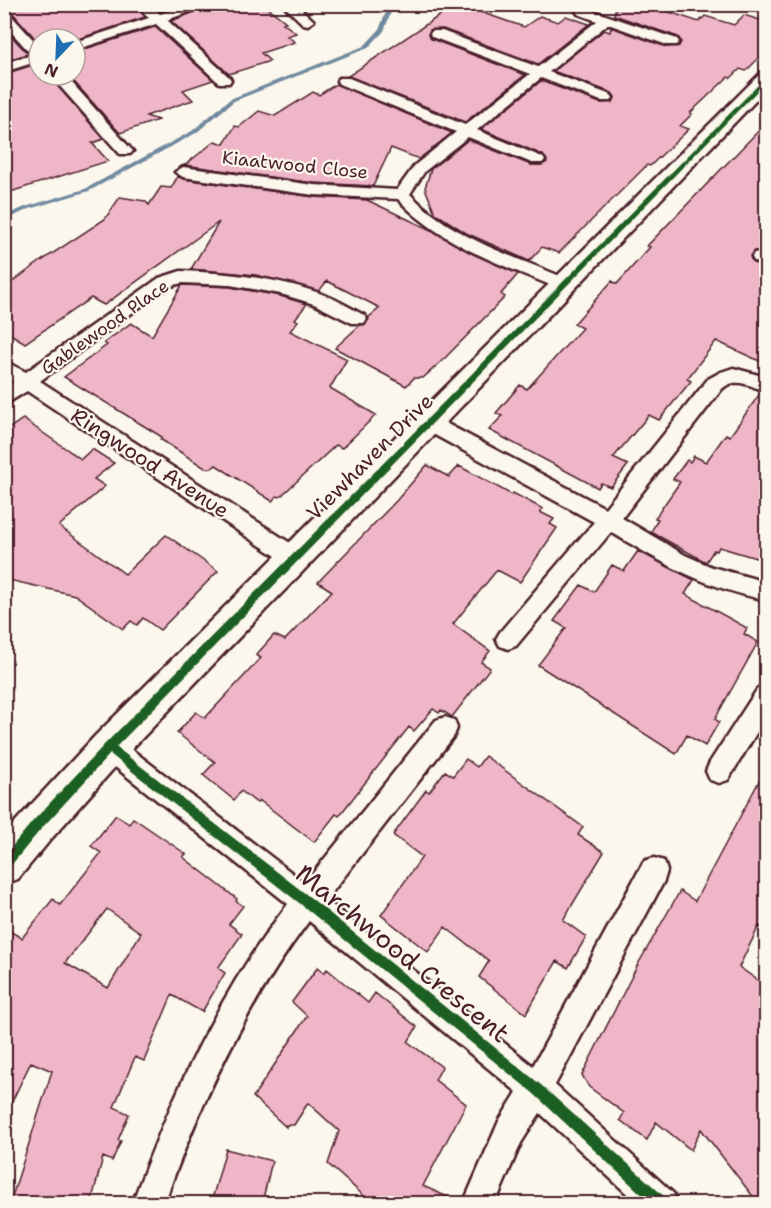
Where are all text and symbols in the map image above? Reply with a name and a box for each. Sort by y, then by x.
north arrow [27,27,87,87]
text: N [41,58,61,82]
street label: Kiaatwood Close [221,145,369,185]
street label: Gablewood Place [36,274,174,380]
street label: Viewhaven Drive [300,387,440,527]
street label: Ringwood Avenue [65,401,235,525]
street label: Marchwood Crescent [289,856,517,1050]

